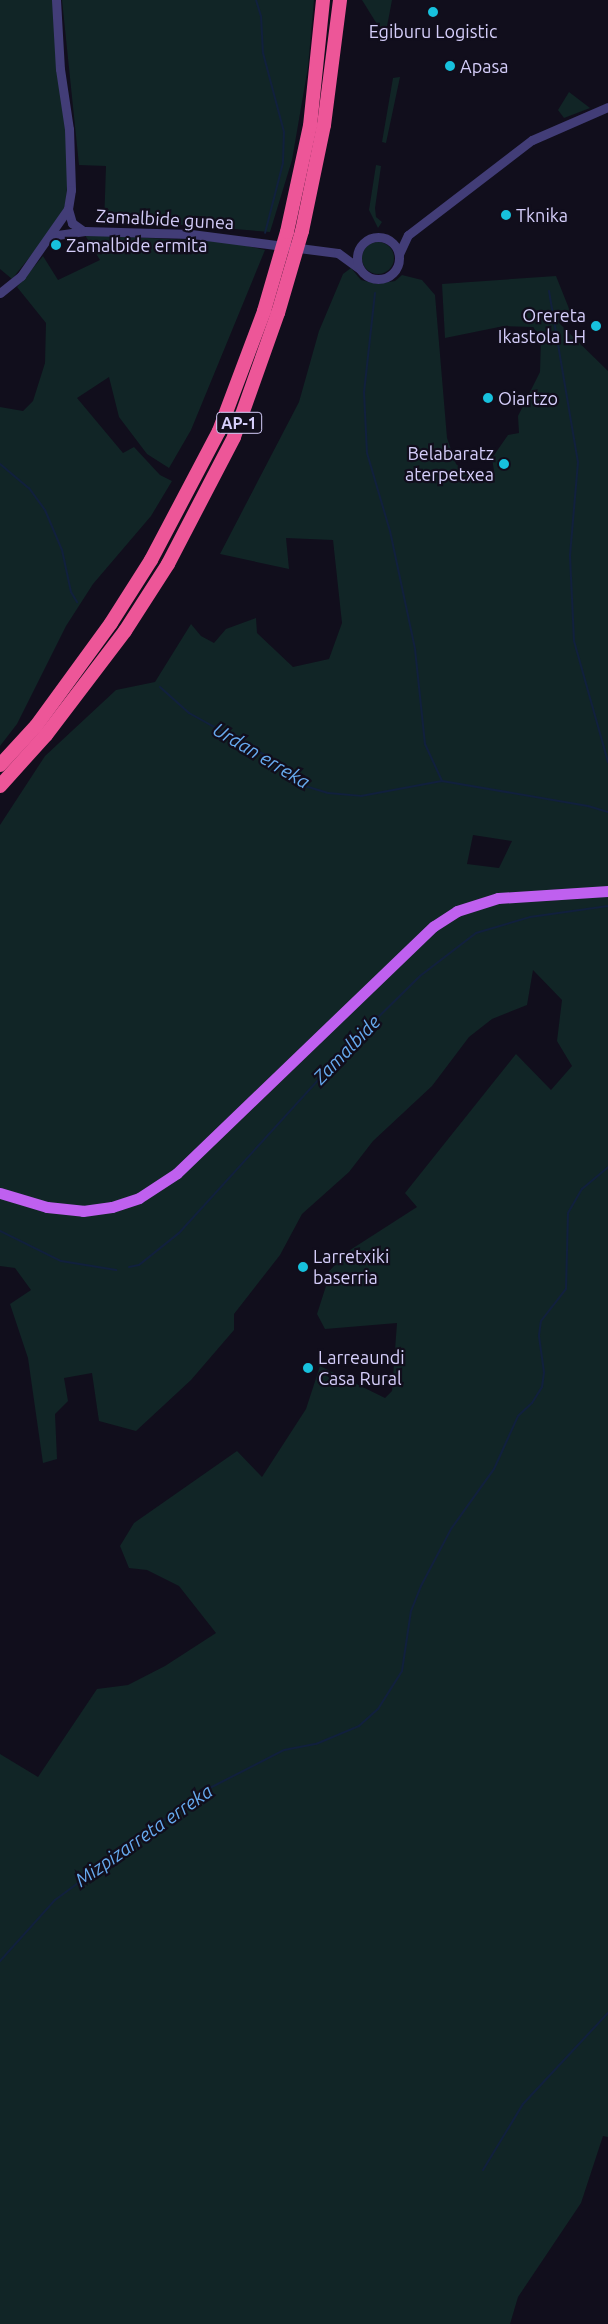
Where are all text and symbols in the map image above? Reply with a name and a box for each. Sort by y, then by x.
marker: Egiburu Logistic [427,6,439,18]
place label: Egiburu Logistic [369,20,497,42]
place label: Apasa [460,55,509,77]
marker: Apasa [444,60,456,72]
place label: Tknika [516,204,568,226]
street label: Zamalbide gunea [95,205,235,233]
marker: Tknika [500,209,512,221]
place label: Zamalbide ermita [66,234,207,256]
marker: Zamalbide ermita [50,239,62,251]
place label: Orereta Ikastola LH [498,305,586,348]
marker: Orereta Ikastola LH [590,320,602,332]
place label: Oiartzo [498,387,558,409]
marker: Oiartzo [482,392,494,404]
road number: AP-1 [215,409,263,436]
place label: Belabaratz aterpetxea [405,443,494,486]
marker: Belabaratz aterpetxea [498,458,510,470]
water label: Urdan erreka [208,718,314,794]
water label: Zamalbide [309,1011,385,1089]
place label: Larretxiki baserria [313,1246,389,1288]
marker: Larretxiki baserria [297,1261,309,1273]
place label: Larreaundi Casa Rural [318,1347,405,1390]
marker: Larreaundi Casa Rural [302,1362,314,1374]
water label: Mizpizarreta erreka [71,1780,217,1892]

